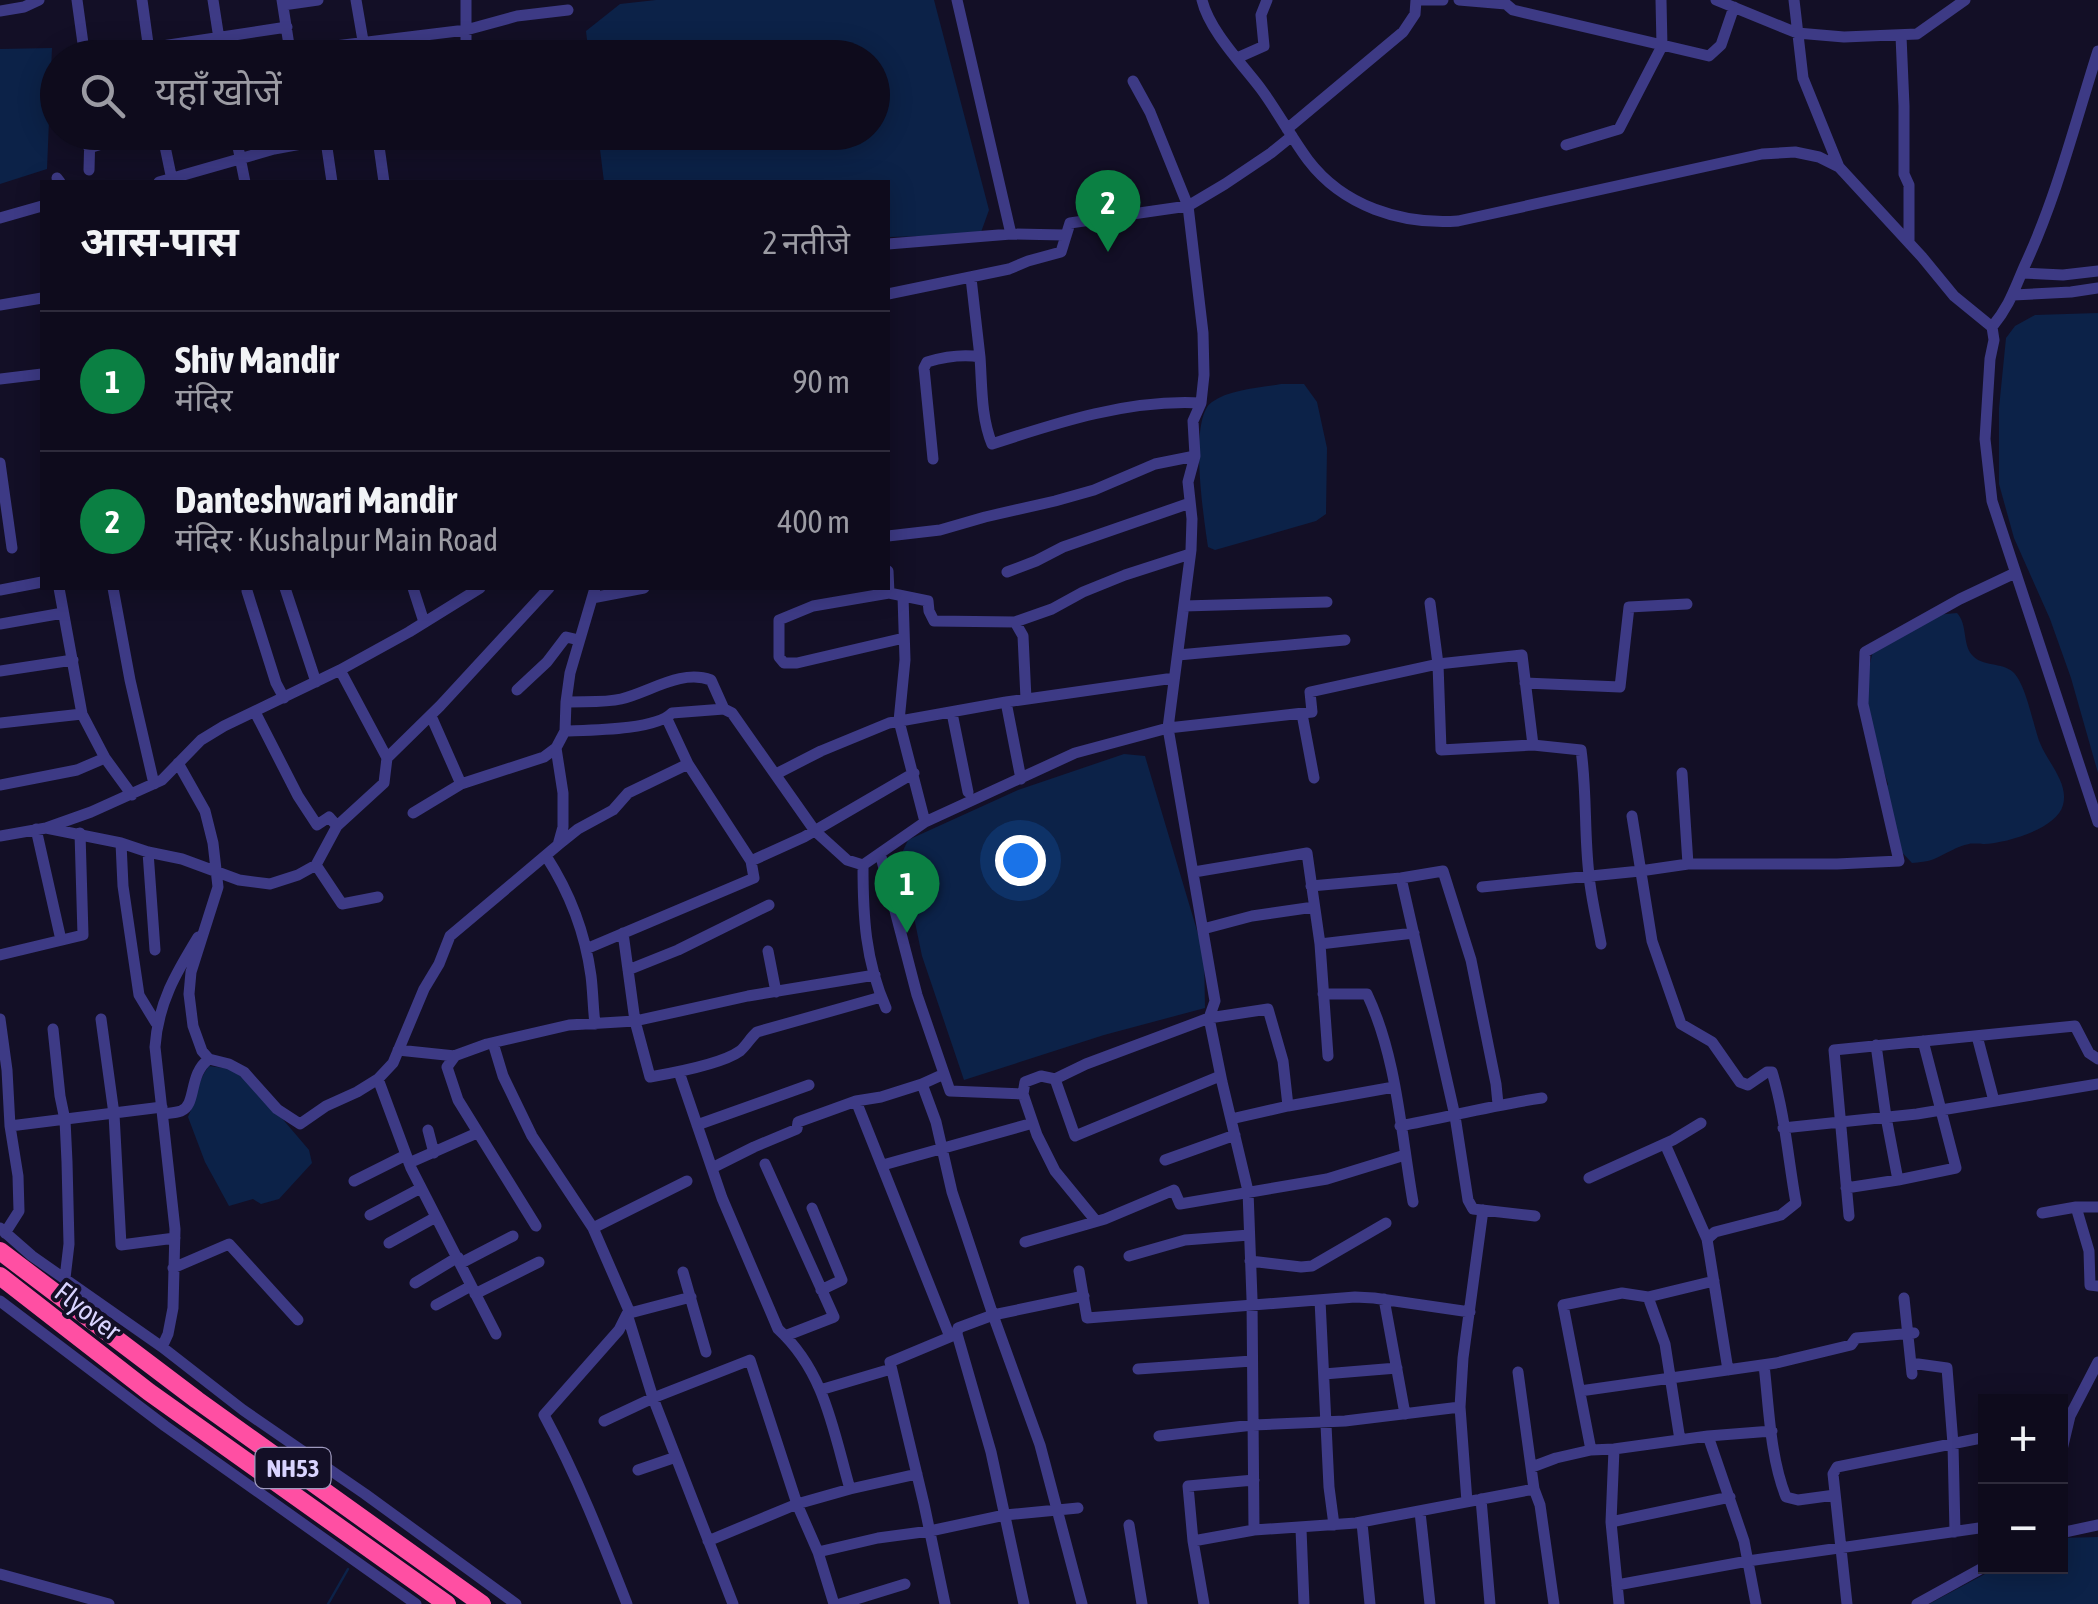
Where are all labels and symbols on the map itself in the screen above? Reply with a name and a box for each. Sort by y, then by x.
pin: 2 [1076,170,1140,252]
your location [995,835,1046,886]
pin: 1 [874,850,940,933]
street label: Flyover [49,1275,128,1347]
road number: NH53 [256,1448,330,1488]

